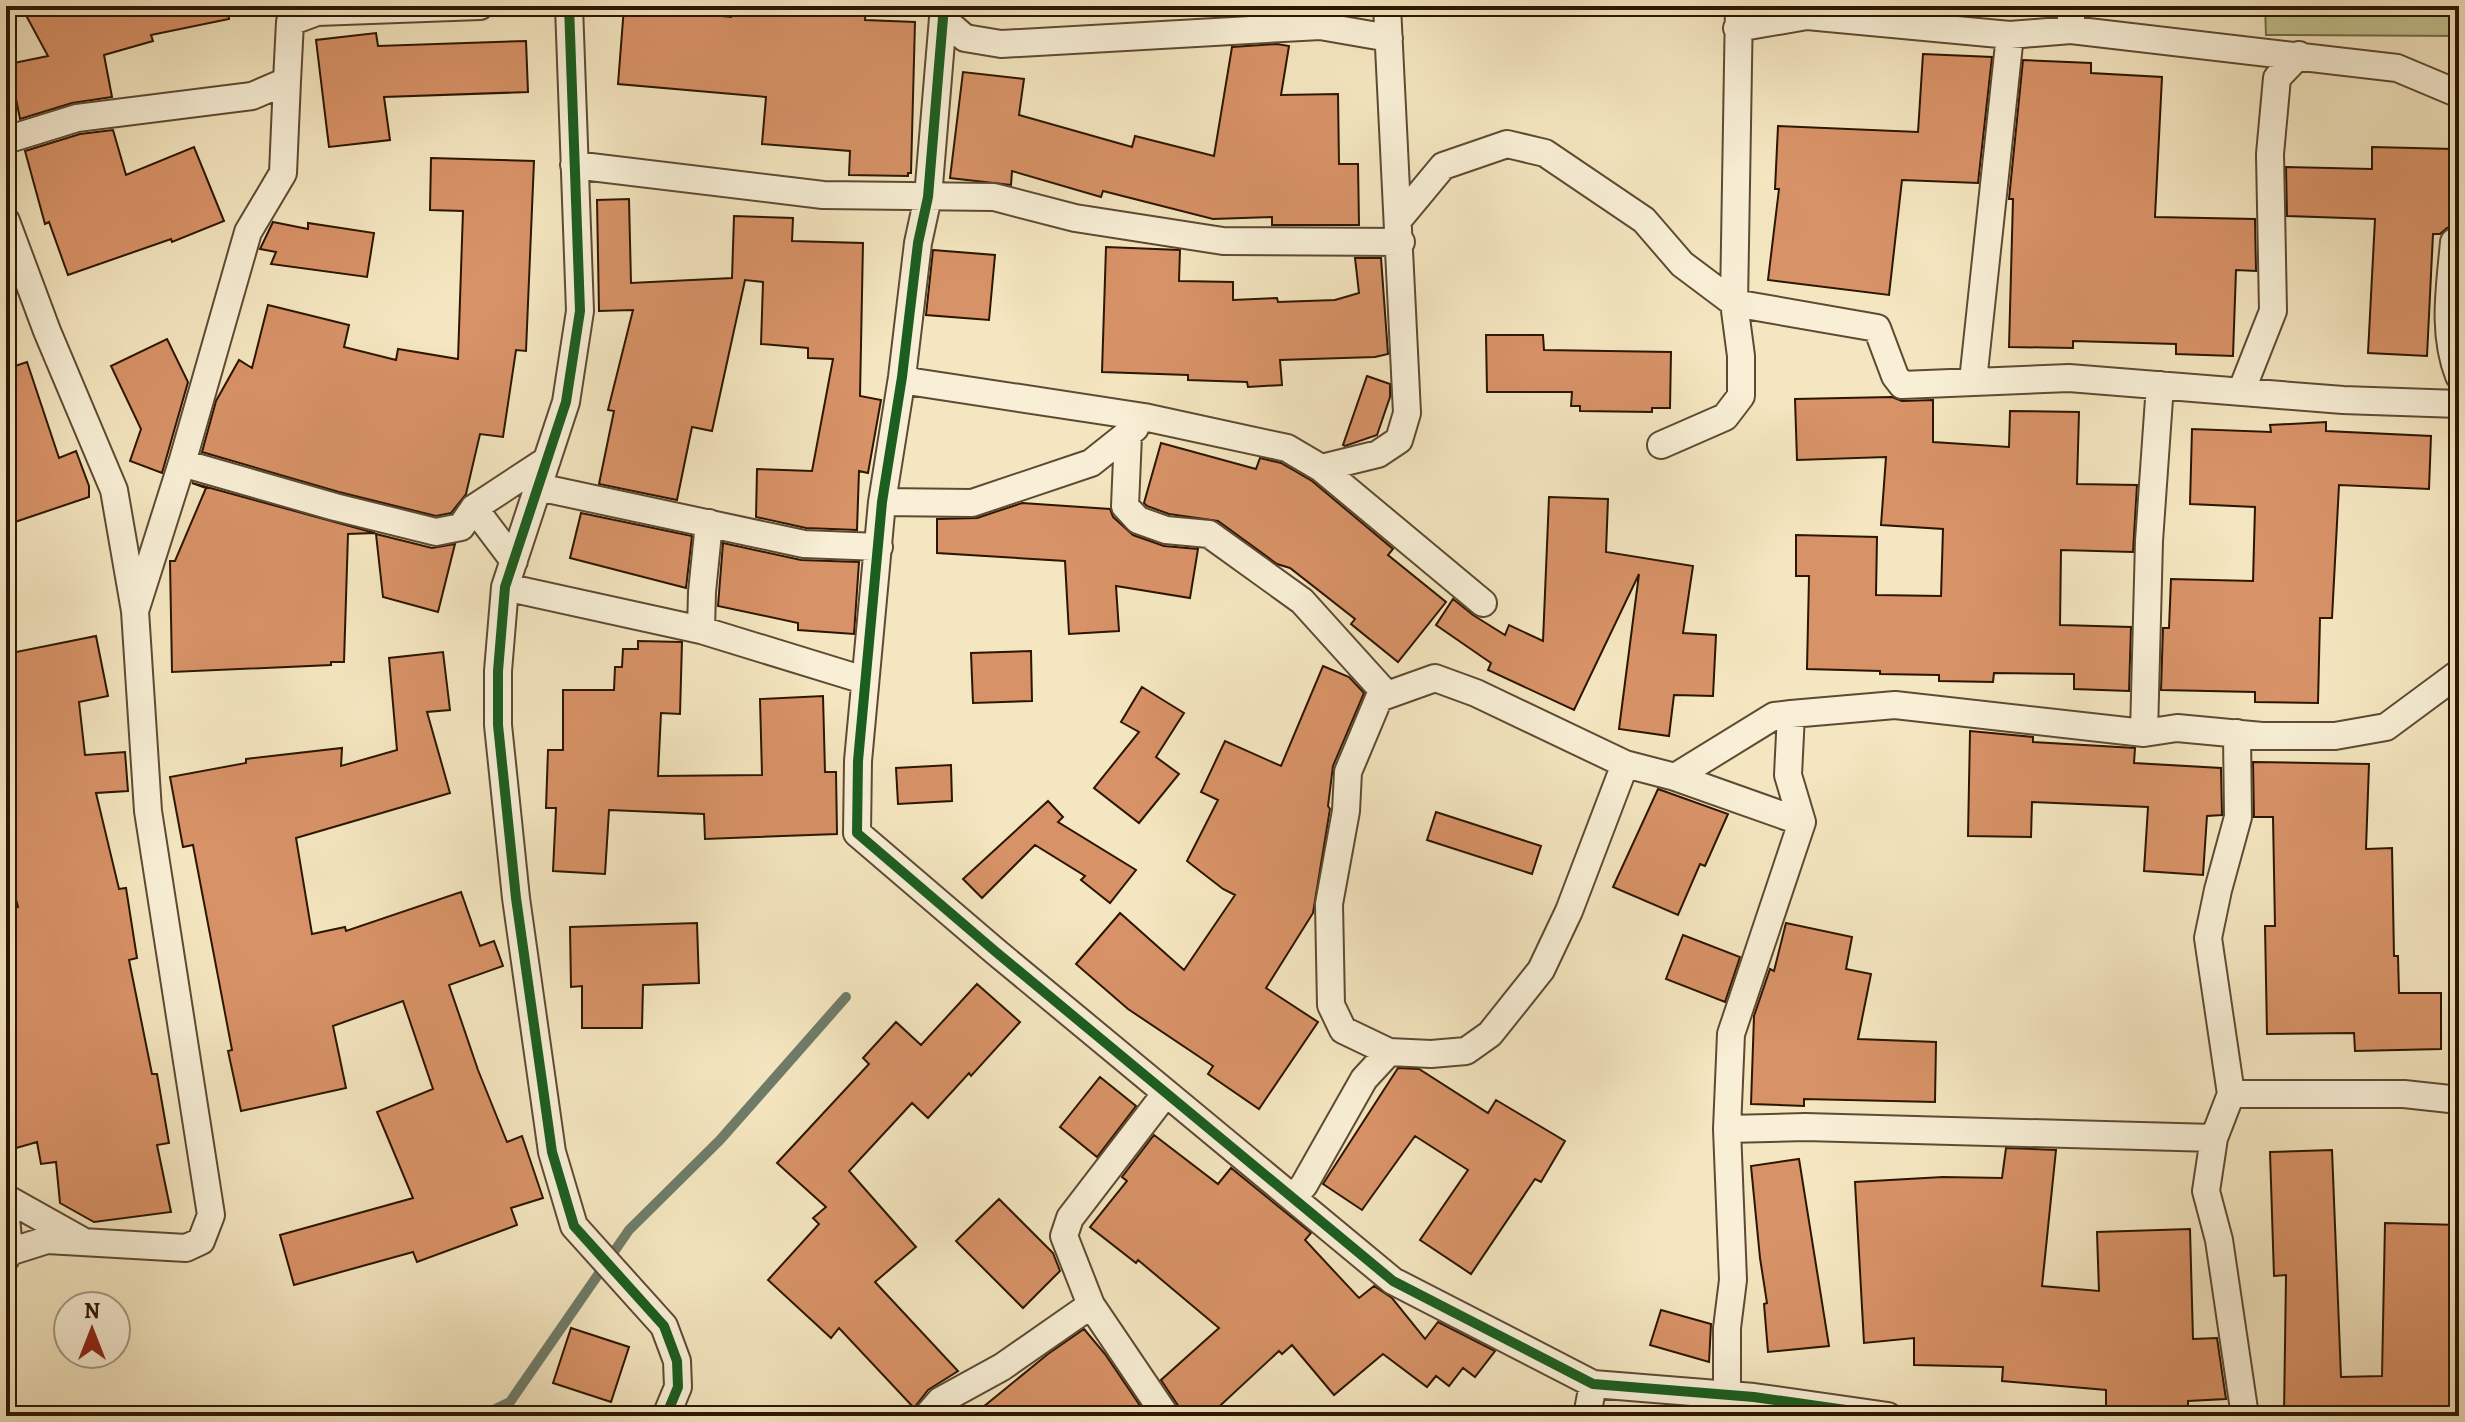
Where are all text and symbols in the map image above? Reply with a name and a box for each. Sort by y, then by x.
north arrow [52,1290,132,1370]
text: N [84,1296,100,1326]

